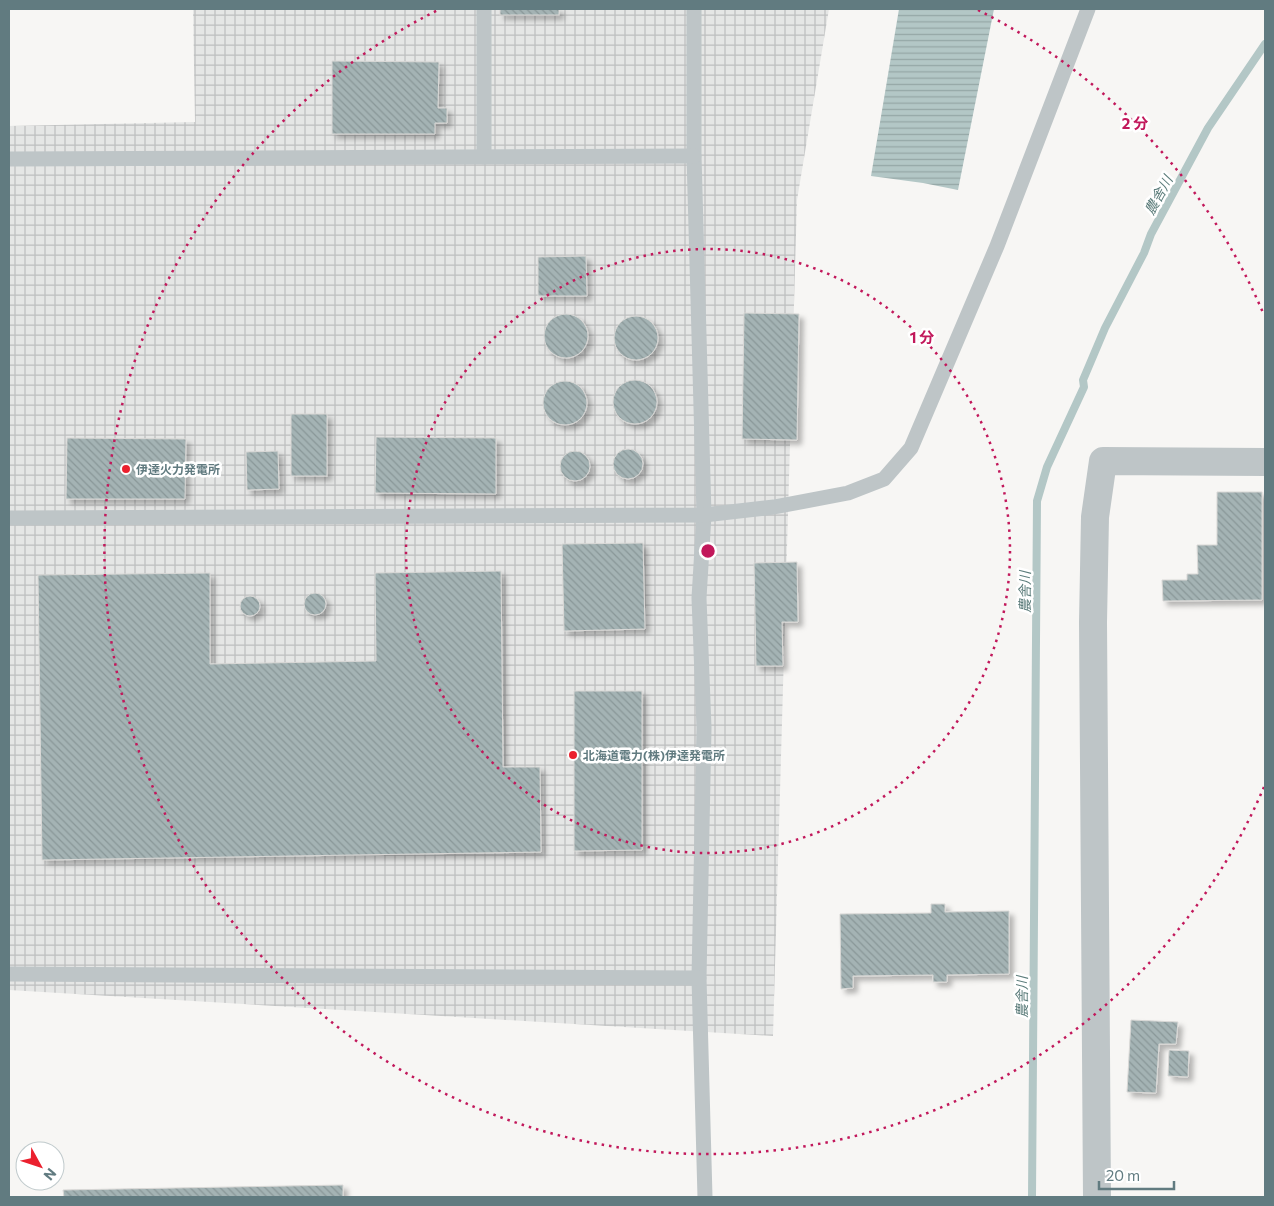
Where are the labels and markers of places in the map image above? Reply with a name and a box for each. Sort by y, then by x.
place label: 伊達火力発電所 [136,462,220,476]
marker: 伊達火力発電所 [120,463,132,475]
centre of rings [699,542,717,560]
place label: 北海道電力(株)伊達発電所 [583,748,725,762]
marker: 北海道電力(株)伊達発電所 [567,749,579,761]

